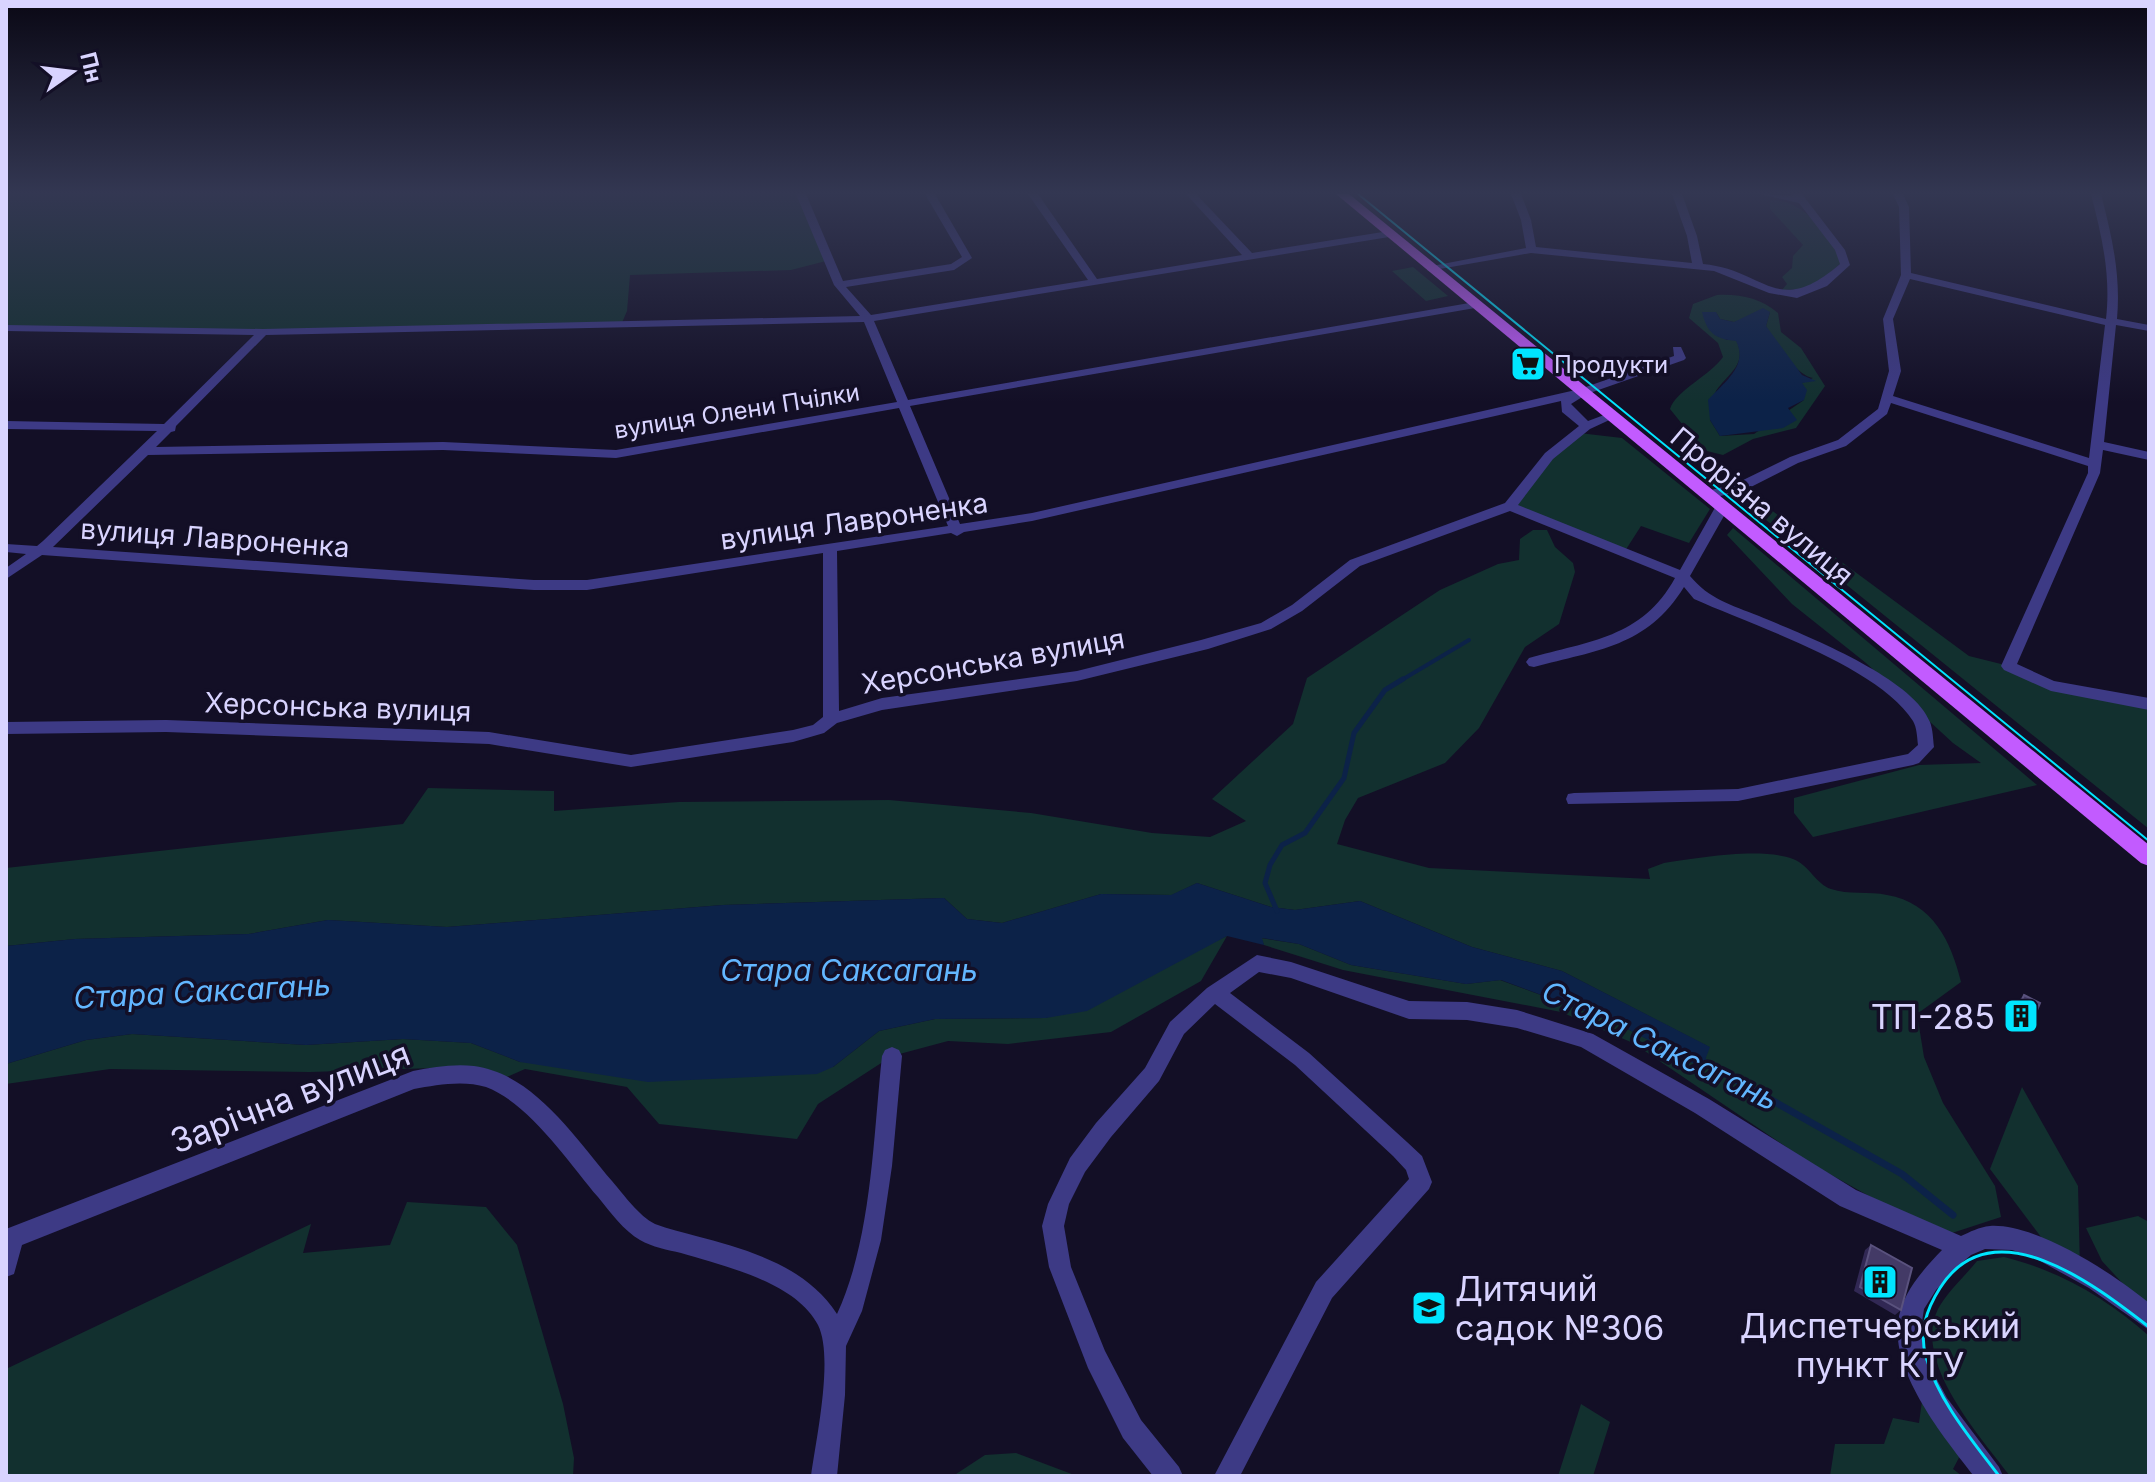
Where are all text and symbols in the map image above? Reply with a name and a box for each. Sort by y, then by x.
north arrow [32,32,112,112]
text: Пн [75,49,108,85]
supermarket icon: Продукти [1509,345,1547,383]
place label: Продукти [1554,350,1668,379]
street label: вулиця Олени Пчілки [612,377,862,445]
street label: Прорізна вулиця [1664,420,1860,592]
street label: вулиця Лавроненка [718,485,990,557]
street label: вулиця Лавроненка [79,512,351,564]
street label: Херсонська вулиця [859,621,1127,701]
street label: Херсонська вулиця [204,685,472,729]
water label: Стара Саксагань [720,952,978,988]
water label: Стара Саксагань [72,966,332,1016]
water label: Стара Саксагань [1536,972,1784,1118]
place label: ТП-285 [1871,996,1995,1037]
building icon: ТП-285 [2002,997,2040,1035]
street label: Зарічна вулиця [164,1033,416,1161]
building icon: Диспетчерський пункт КТУ [1861,1263,1899,1301]
place label: Дитячий садок №306 [1455,1268,1664,1348]
school or university icon: Дитячий садок №306 [1410,1289,1448,1327]
place label: Диспетчерський пункт КТУ [1740,1305,2020,1385]

